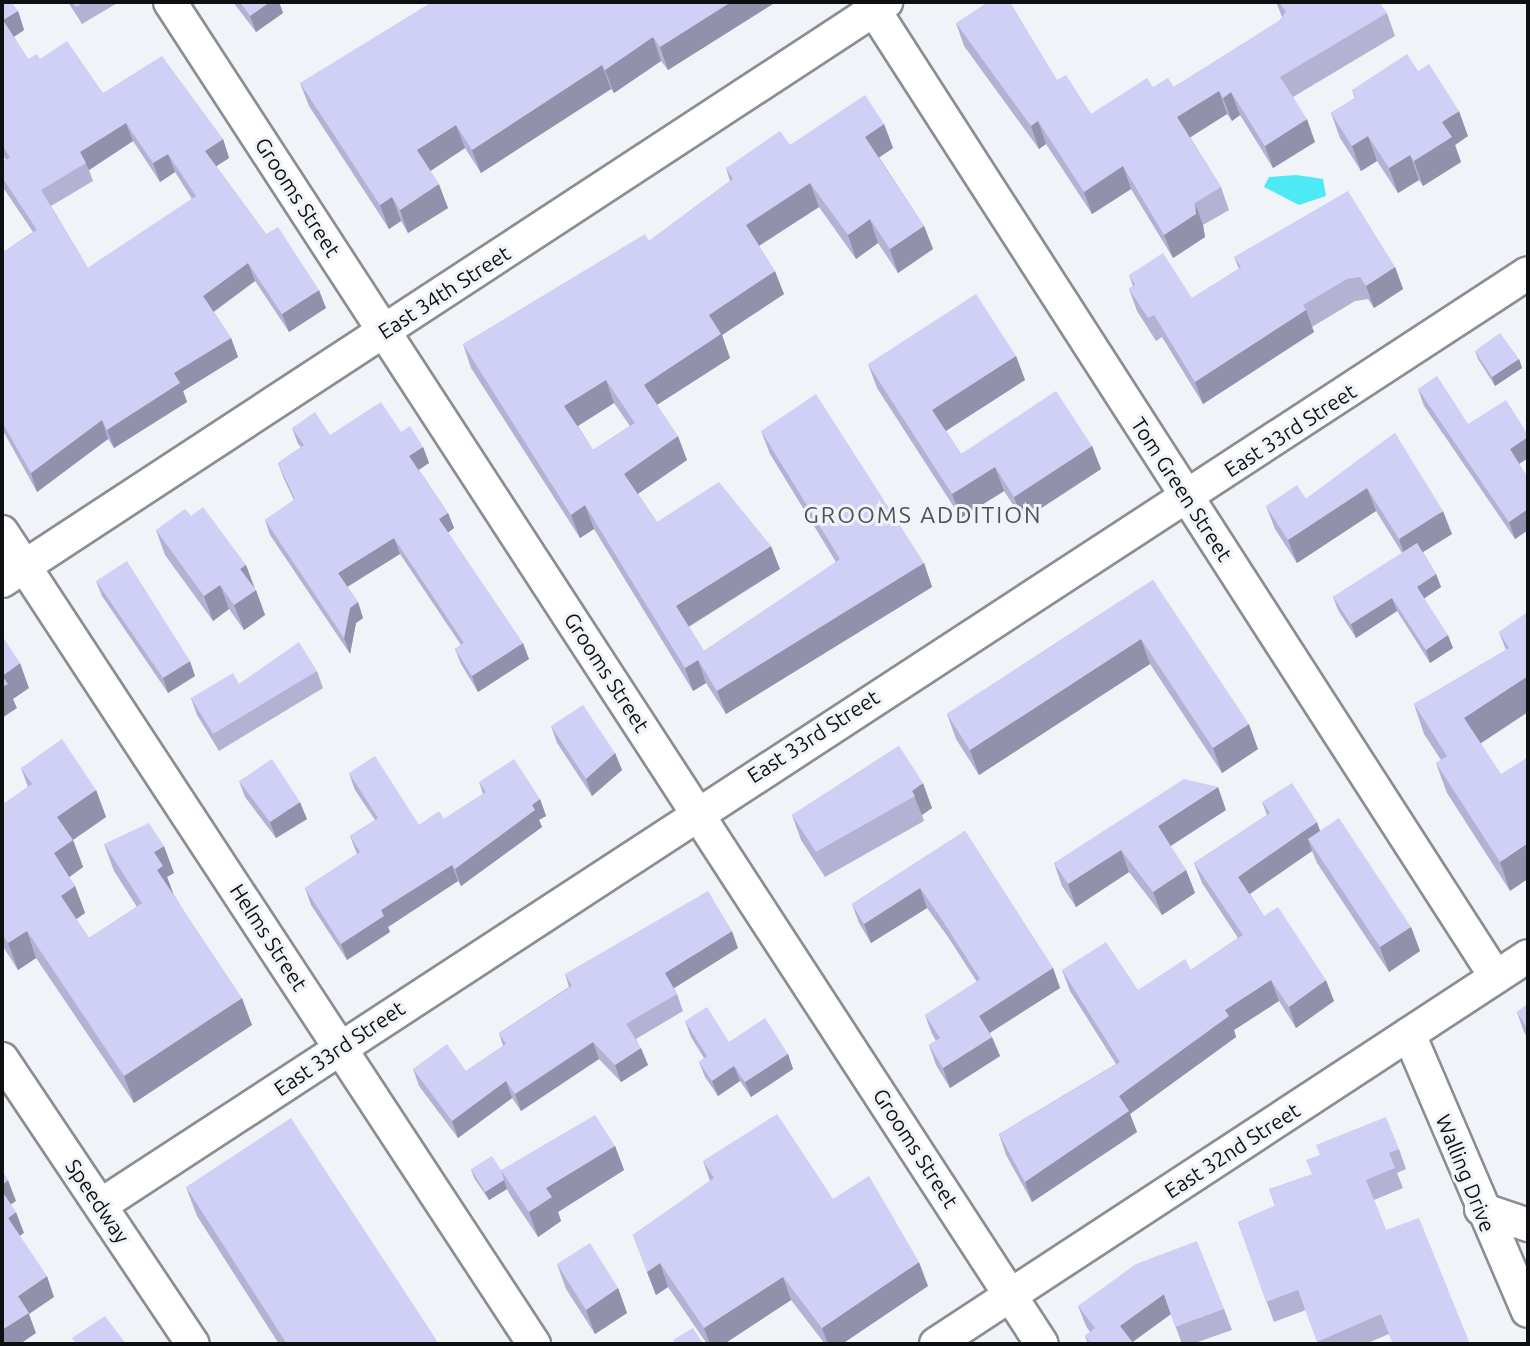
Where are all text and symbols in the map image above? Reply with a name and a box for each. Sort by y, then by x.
street label: Grooms Street [250,133,346,261]
street label: East 34th Street [373,240,515,344]
street label: East 33rd Street [1219,378,1361,482]
street label: Tom Green Street [1126,412,1238,566]
district label: GROOMS ADDITION [805,501,1041,529]
street label: Grooms Street [559,608,655,736]
street label: East 33rd Street [742,684,884,788]
street label: Helms Street [225,879,313,995]
street label: East 33rd Street [269,995,409,1101]
street label: Grooms Street [868,1084,964,1212]
street label: East 32nd Street [1160,1097,1304,1203]
street label: Walling Drive [1431,1111,1501,1235]
street label: Speedway [61,1154,135,1248]

